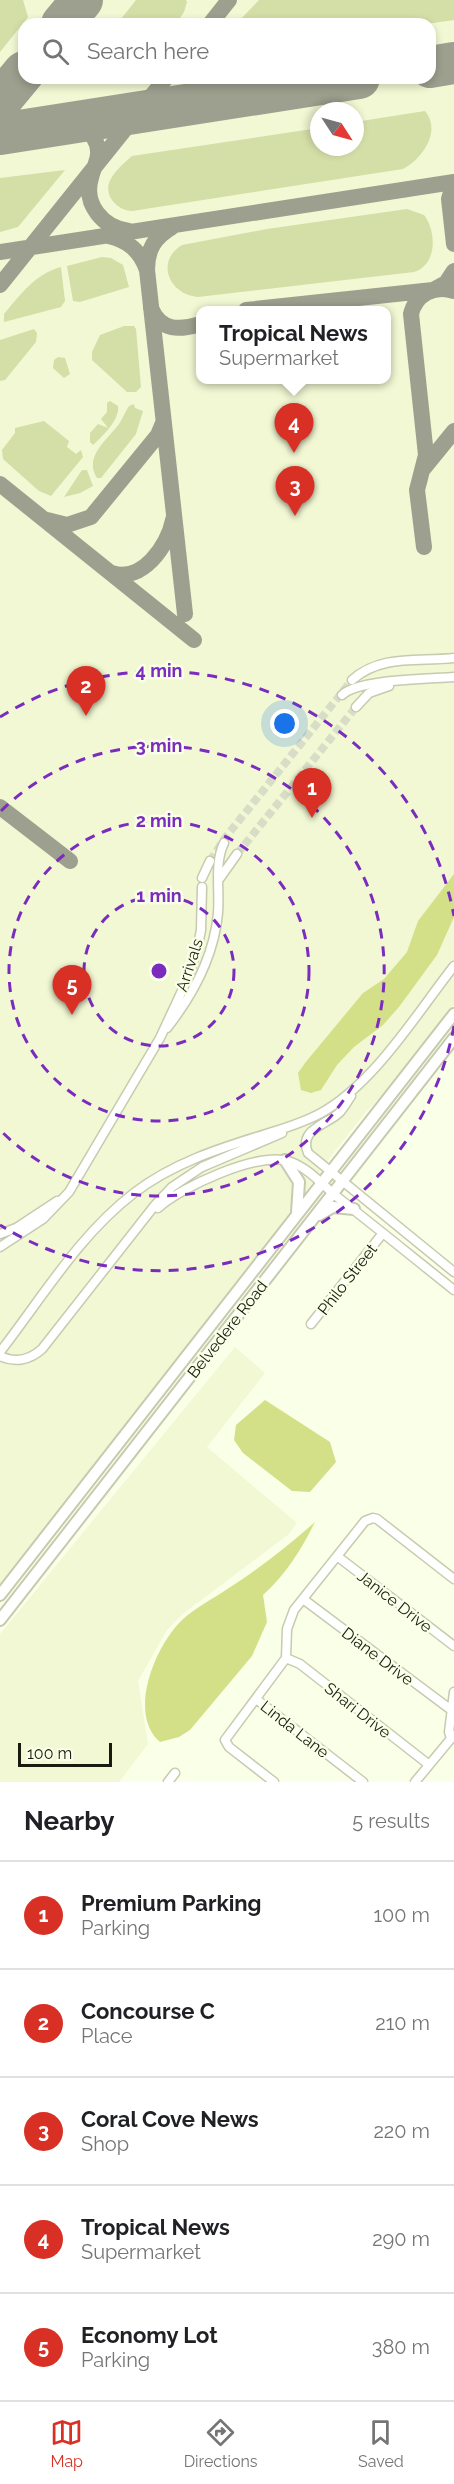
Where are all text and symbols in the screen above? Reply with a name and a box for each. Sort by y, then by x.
search box [18,18,436,84]
icon: search [39,35,72,68]
text: Search here [87,38,209,64]
north arrow [310,102,364,156]
popup [196,306,391,384]
text: Tropical News [219,320,368,346]
text: Supermarket [219,346,339,370]
pin: 4 [274,404,314,453]
pin: 3 [276,466,314,516]
text: 4 min [136,660,182,681]
pin: 2 [66,666,106,716]
your location [270,709,299,738]
text: 3 min [136,735,182,756]
pin: 1 [292,768,332,818]
text: 2 min [136,810,182,831]
text: 1 min [136,885,182,906]
street label: Arrivals [172,936,207,994]
centre of rings [149,961,169,981]
pin: 5 [52,966,92,1015]
street label: Philo Street [314,1239,381,1319]
street label: Belvedere Road [183,1277,271,1382]
street label: Janice Drive [354,1566,436,1636]
street label: Diane Drive [338,1623,417,1689]
street label: Shari Drive [321,1679,395,1742]
street label: Linda Lane [257,1697,333,1762]
scale bar [18,1740,112,1768]
text: 100 m [27,1744,72,1763]
text: Nearby [24,1806,114,1836]
text: 5 results [352,1809,430,1833]
text: Premium Parking [81,1890,262,1916]
text: 1 [39,1903,48,1927]
text: 100 m [373,1903,430,1927]
text: Parking [81,1916,150,1940]
text: Concourse C [81,1998,215,2024]
text: 2 [38,2011,49,2035]
text: 210 m [375,2011,430,2035]
text: Place [81,2024,132,2048]
text: Coral Cove News [81,2106,259,2132]
text: 3 [38,2119,49,2143]
text: 220 m [373,2119,430,2143]
text: Shop [81,2132,129,2156]
text: Tropical News [81,2214,230,2240]
text: 4 [38,2227,49,2251]
text: 290 m [372,2227,430,2251]
text: Supermarket [81,2240,201,2264]
text: Economy Lot [81,2322,218,2348]
text: 5 [38,2335,49,2359]
text: 380 m [372,2335,430,2359]
text: Parking [81,2348,150,2372]
tab: Map [50,2416,83,2471]
tab: Directions [184,2416,258,2471]
tab: Saved [358,2416,404,2471]

